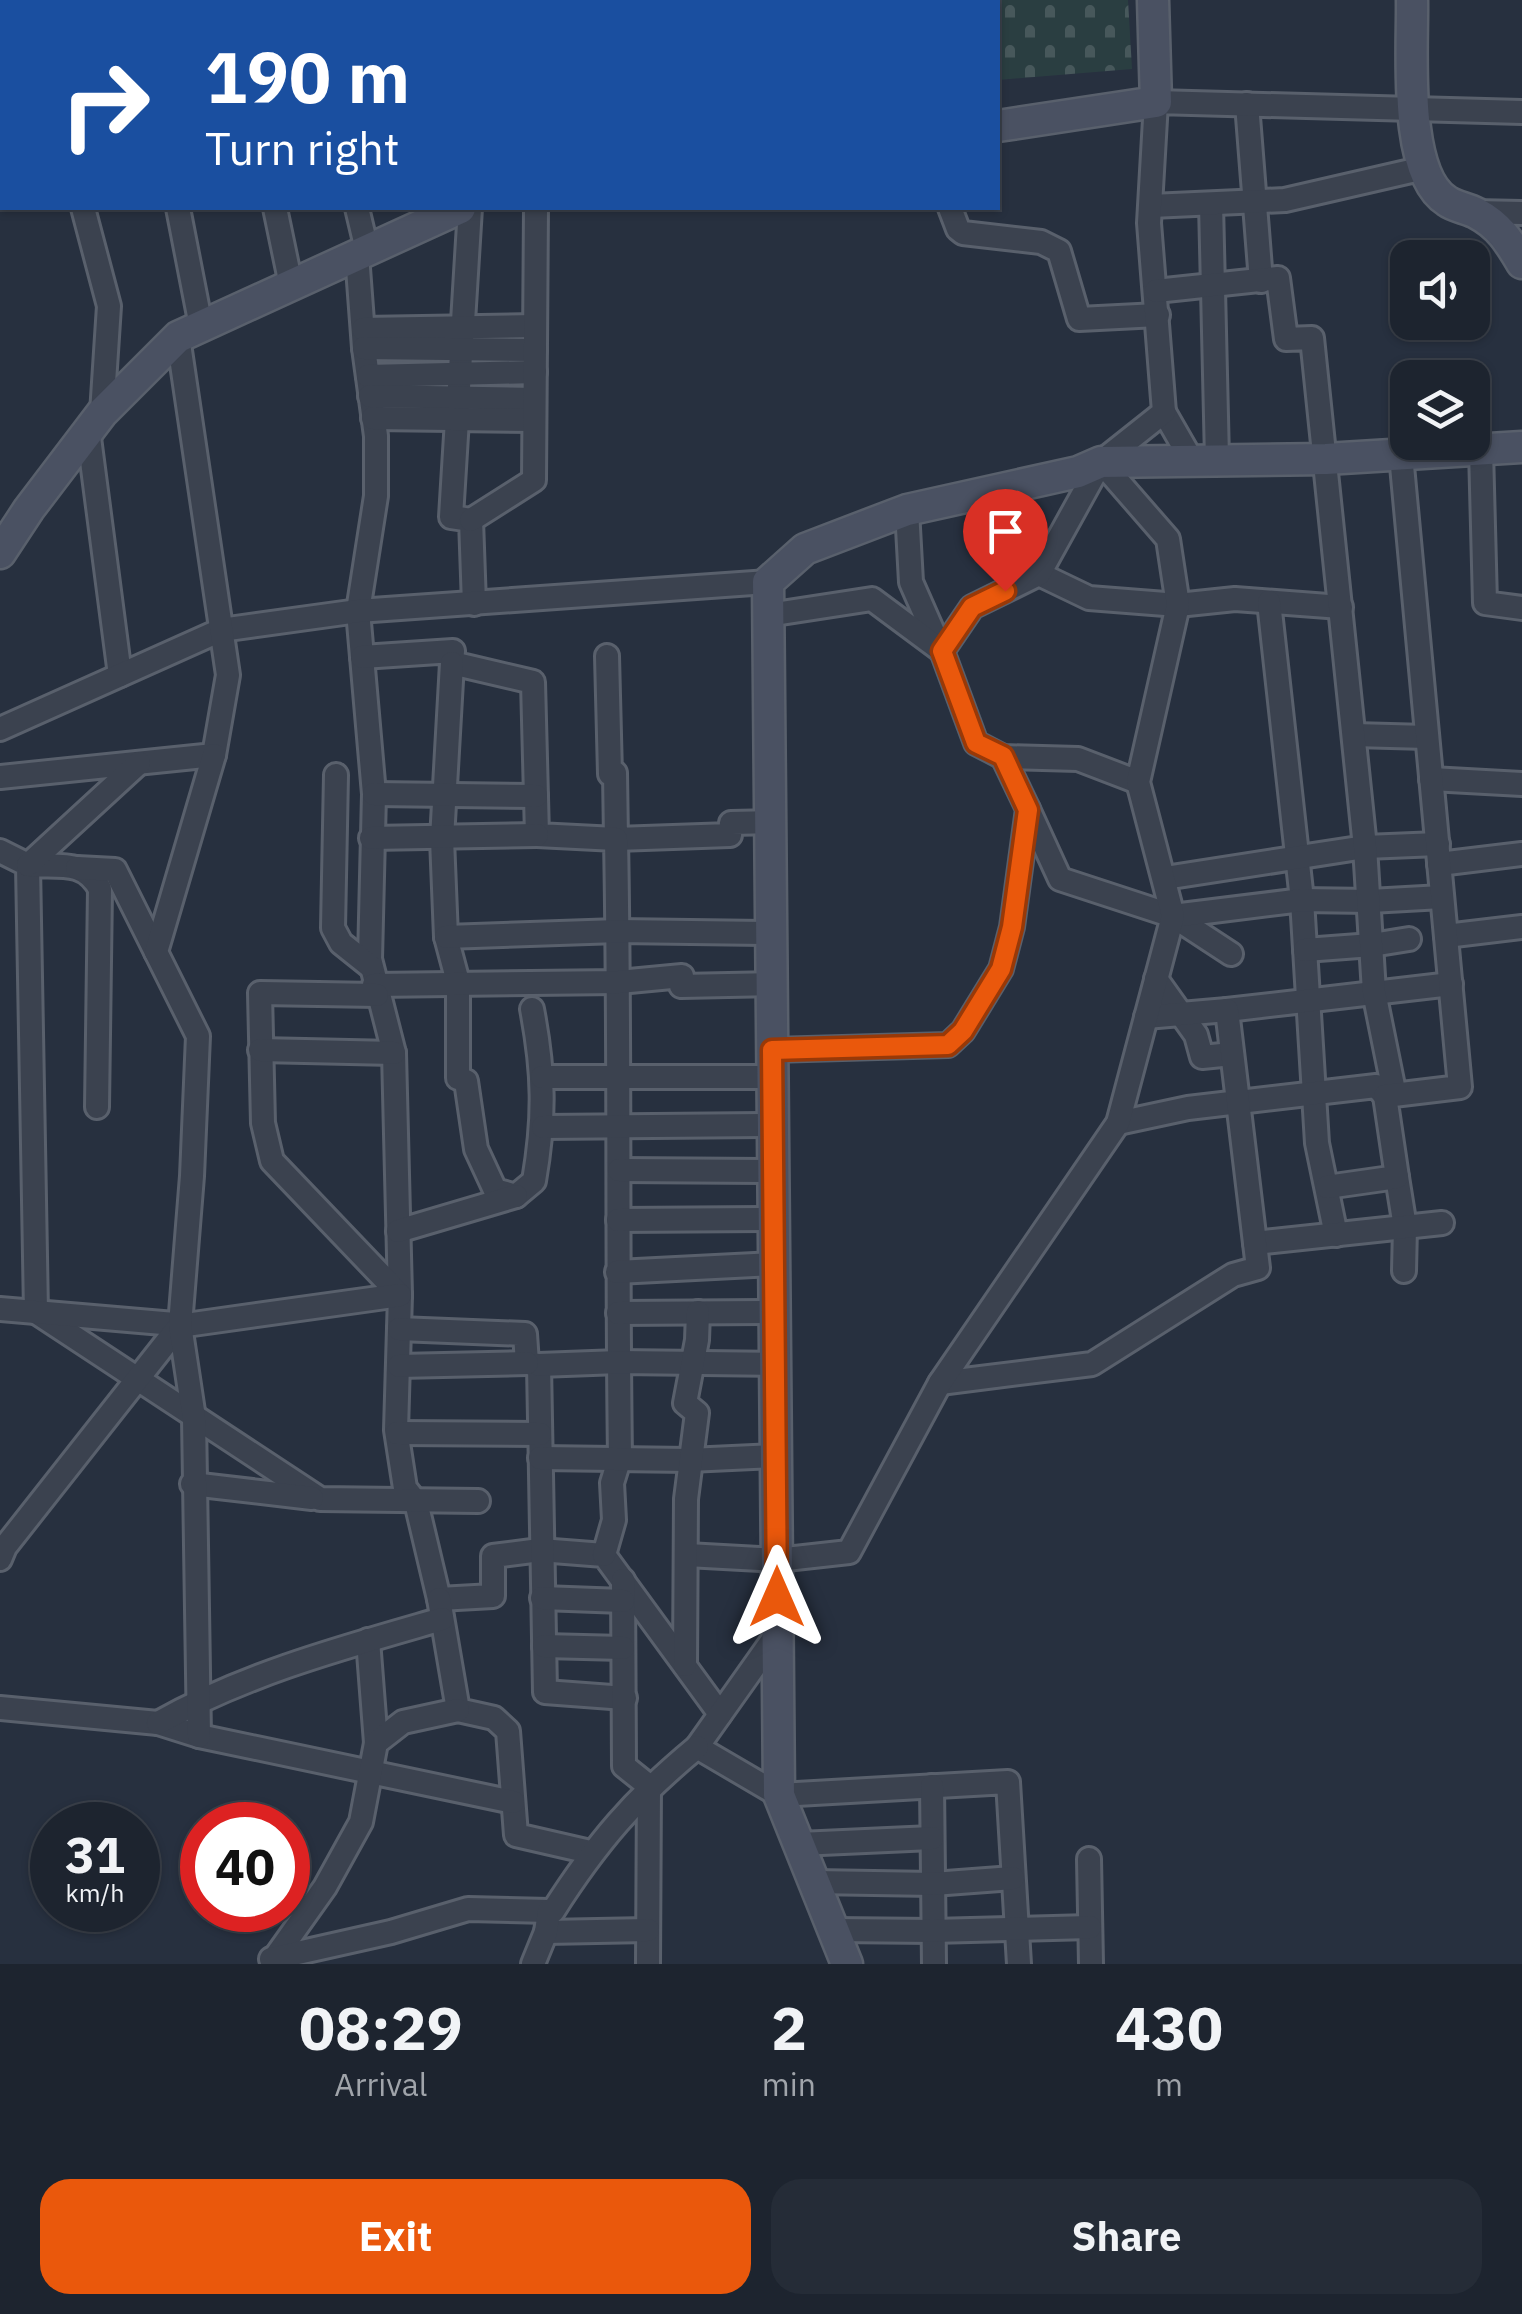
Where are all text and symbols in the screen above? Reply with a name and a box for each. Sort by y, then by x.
text: 190 m [205,31,410,122]
icon: right [40,40,170,170]
text: Turn right [205,119,400,177]
map controls [1390,240,1490,460]
button: sound [1390,240,1490,340]
button: layers [1390,360,1490,460]
pin [963,489,1048,592]
icon: arrive [978,504,1033,559]
position arrow [725,1545,829,1649]
speed limit sign: 40 [180,1802,310,1932]
text: 31 [65,1822,125,1887]
text: km/h [66,1876,124,1909]
text: 08:29 [299,1988,463,2067]
text: 2 [771,1988,807,2067]
text: 430 [1115,1988,1223,2067]
text: Arrival [334,2063,428,2105]
text: min [762,2063,816,2105]
text: m [1155,2063,1183,2105]
button: Exit [40,2179,751,2294]
button: Share [771,2179,1482,2294]

